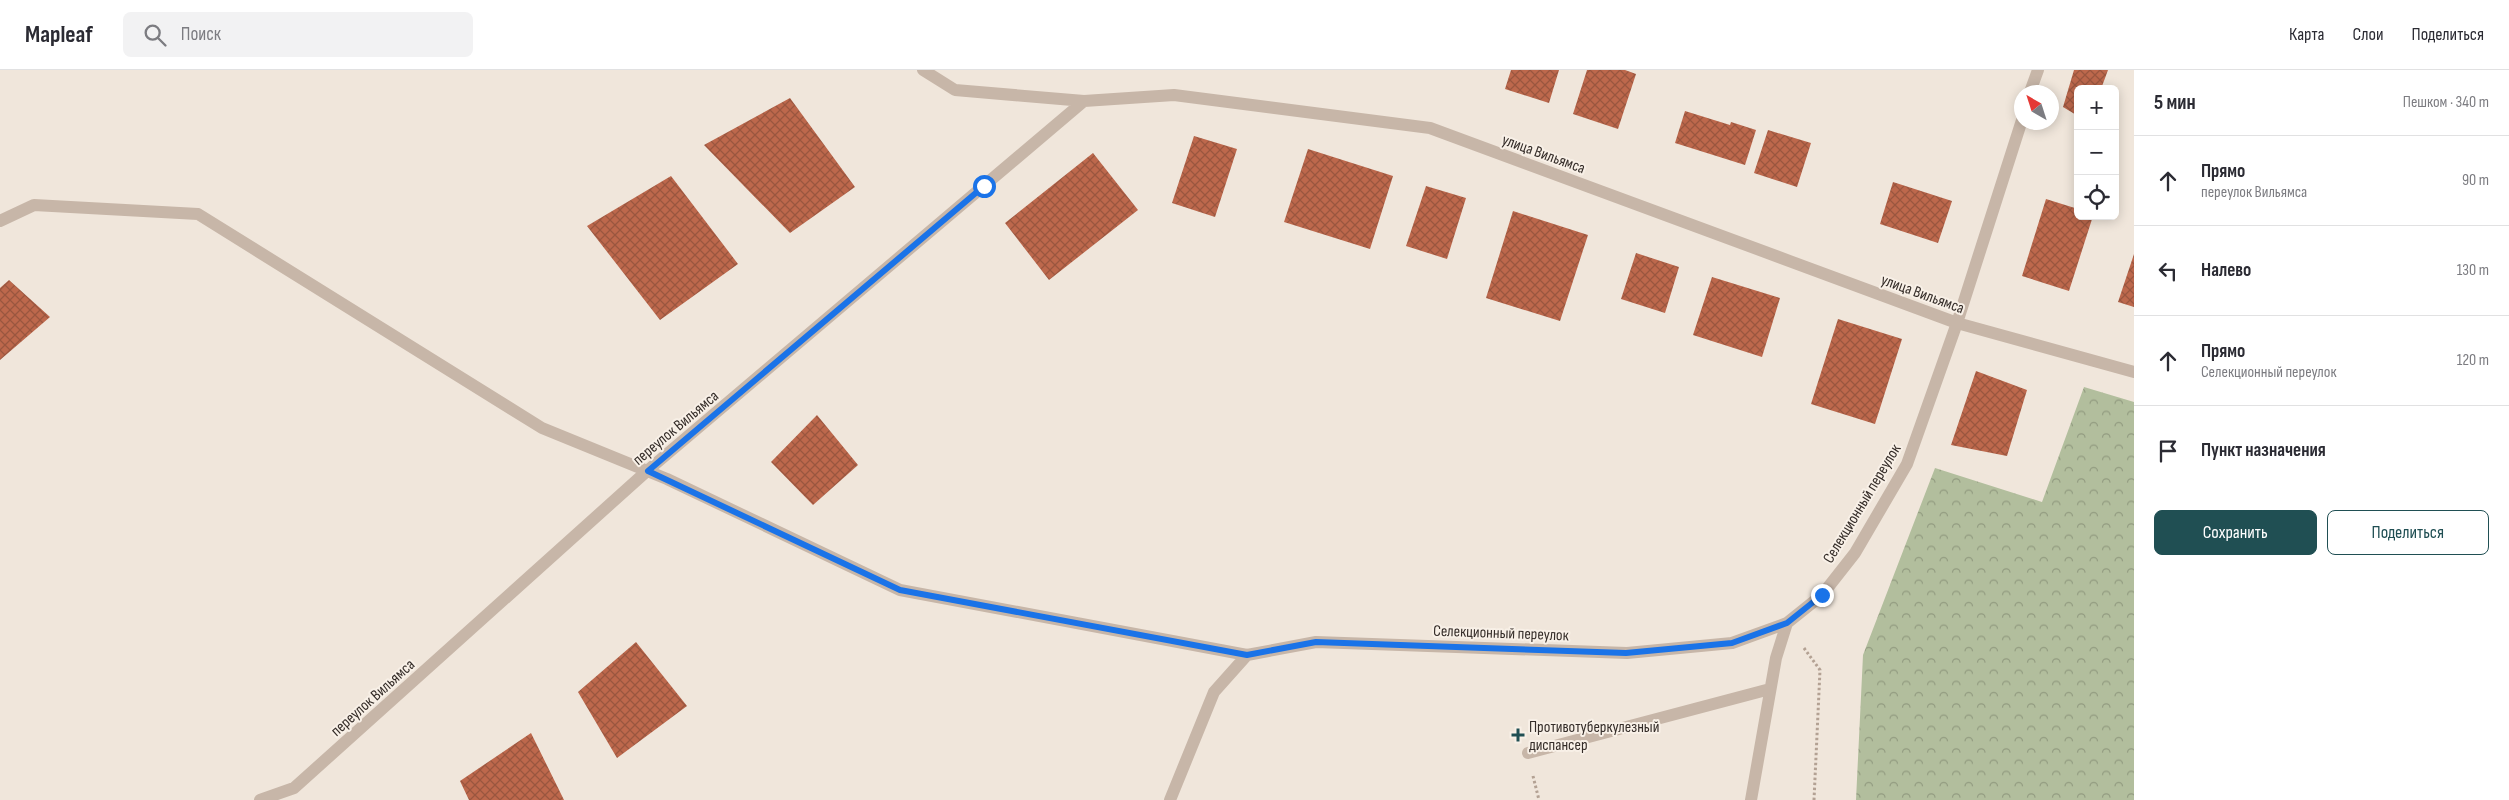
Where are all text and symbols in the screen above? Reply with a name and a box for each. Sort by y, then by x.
search box [123,12,473,57]
text: Mapleaf [25,20,93,49]
icon: search [141,21,169,49]
text: Поиск [181,23,221,46]
text: Карта [2289,24,2325,45]
text: Слои [2353,24,2384,45]
text: Поделиться [2412,24,2484,45]
north arrow [2014,85,2059,130]
map controls [2074,85,2119,220]
button: + [2074,85,2119,130]
text: 5 мин [2154,90,2196,115]
text: Пешком · 340 m [2403,93,2489,112]
button: − [2074,130,2119,175]
street label: улица Вильямса [1499,131,1588,178]
text: Прямо [2201,160,2245,183]
icon: ahead [2154,167,2182,195]
text: 90 m [2462,171,2489,190]
route start [973,175,996,198]
button: locate [2074,175,2119,220]
text: переулок Вильямса [2201,183,2307,202]
icon: left [2154,257,2182,285]
text: Налево [2201,259,2251,282]
text: 130 m [2457,261,2489,280]
street label: улица Вильямса [1878,271,1967,318]
text: Прямо [2201,340,2245,363]
icon: ahead [2154,347,2182,375]
text: 120 m [2457,351,2489,370]
text: Селекционный переулок [2201,363,2337,382]
street label: переулок Вильямса [629,387,723,470]
icon: arrive [2154,437,2182,465]
text: Пункт назначения [2201,439,2326,462]
street label: Селекционный переулок [1819,440,1906,567]
button: Сохранить [2154,510,2317,555]
button: Поделиться [2327,510,2489,555]
route end [1811,584,1834,607]
street label: Селекционный переулок [1433,622,1570,645]
street label: переулок Вильямса [327,656,419,741]
place label: Противотуберкулезный диспансер [1529,718,1659,755]
marker: Противотуберкулезный диспансер [1511,728,1525,742]

